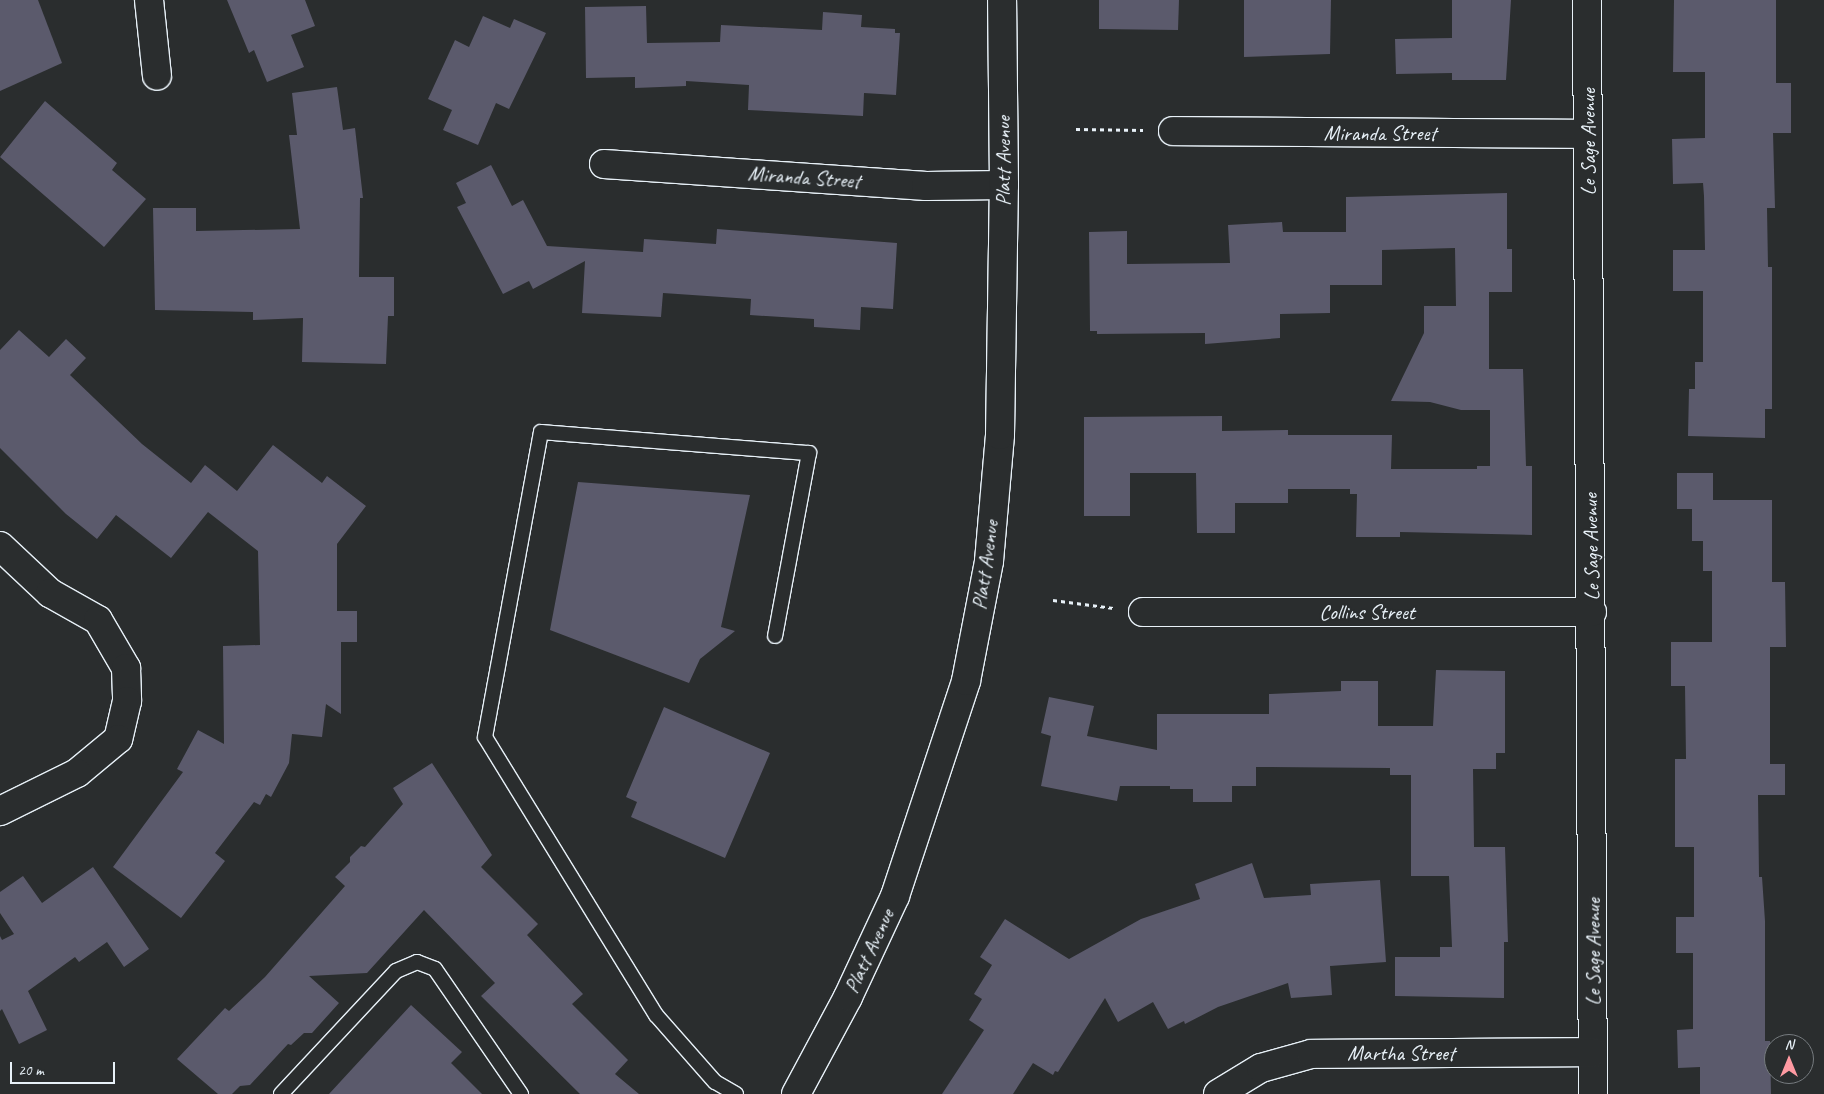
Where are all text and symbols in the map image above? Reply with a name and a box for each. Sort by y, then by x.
street label: Le Sage Avenue [1575,88,1601,196]
street label: Platt Avenue [990,116,1016,206]
street label: Miranda Street [1324,120,1436,146]
street label: Miranda Street [747,161,861,193]
street label: Le Sage Avenue [1577,493,1605,601]
street label: Platt Avenue [966,519,1004,611]
street label: Collins Street [1319,599,1415,625]
street label: Le Sage Avenue [1580,898,1606,1006]
street label: Platt Avenue [839,905,899,997]
north arrow [1764,1034,1814,1084]
text: N [1785,1036,1793,1053]
street label: Martha Street [1347,1040,1455,1066]
scale bar [12,1052,118,1084]
text: 20 m [18,1061,44,1080]

